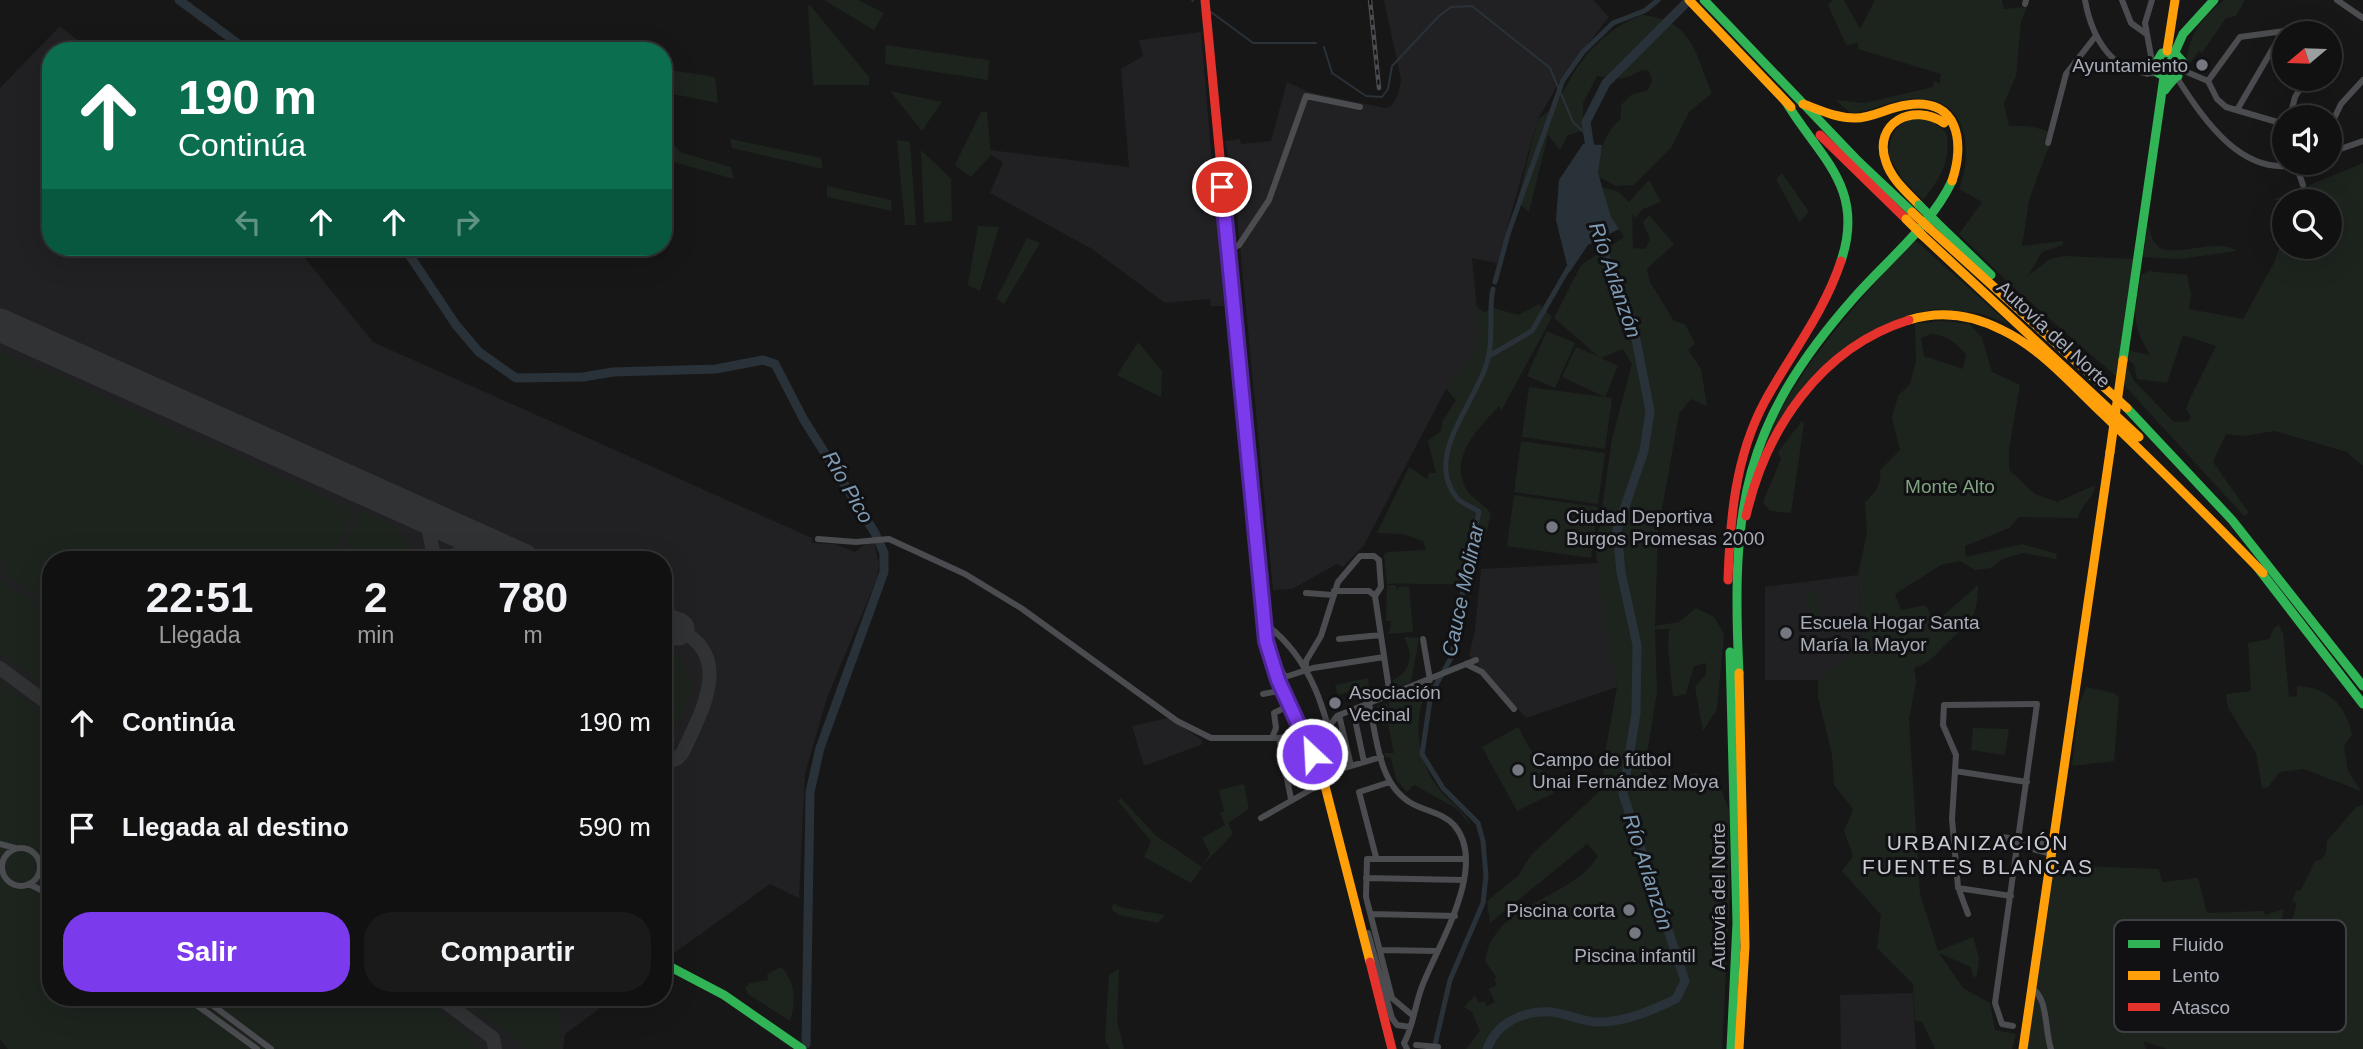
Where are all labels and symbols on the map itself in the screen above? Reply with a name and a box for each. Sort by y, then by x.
north arrow [2272,21,2342,91]
place label: Ayuntamiento [2072,55,2188,76]
marker: Ayuntamiento [2194,57,2210,73]
pin [1192,157,1252,217]
water label: Río Arlanzón [1585,219,1646,341]
street label: Autovía del Norte [1993,277,2115,392]
water label: Río Pico [819,447,878,527]
park label: Monte Alto [1905,476,1995,497]
place label: Ciudad Deportiva Burgos Promesas 2000 [1566,506,1765,549]
marker: Ciudad Deportiva Burgos Promesas 2000 [1544,519,1560,535]
water label: Cauce Molinar [1437,520,1488,659]
place label: Escuela Hogar Santa María la Mayor [1800,612,1980,655]
marker: Escuela Hogar Santa María la Mayor [1778,625,1794,641]
place label: Asociación Vecinal [1349,682,1441,725]
marker: Asociación Vecinal [1327,695,1343,711]
position arrow [1275,717,1349,791]
place label: Campo de fútbol Unai Fernández Moya [1532,749,1719,792]
marker: Campo de fútbol Unai Fernández Moya [1510,762,1526,778]
water label: Río Arlanzón [1619,811,1678,933]
street label: Autovía del Norte [1708,823,1729,969]
district label: URBANIZACIÓN FUENTES BLANCAS [1862,831,2094,878]
place label: Piscina corta [1506,900,1615,921]
marker: Piscina corta [1621,902,1637,918]
legend [2114,920,2346,1032]
marker: Piscina infantil [1627,925,1643,941]
text: Fluido [2172,934,2224,955]
place label: Piscina infantil [1574,945,1696,966]
text: Lento [2172,965,2220,986]
text: Atasco [2172,997,2230,1018]

